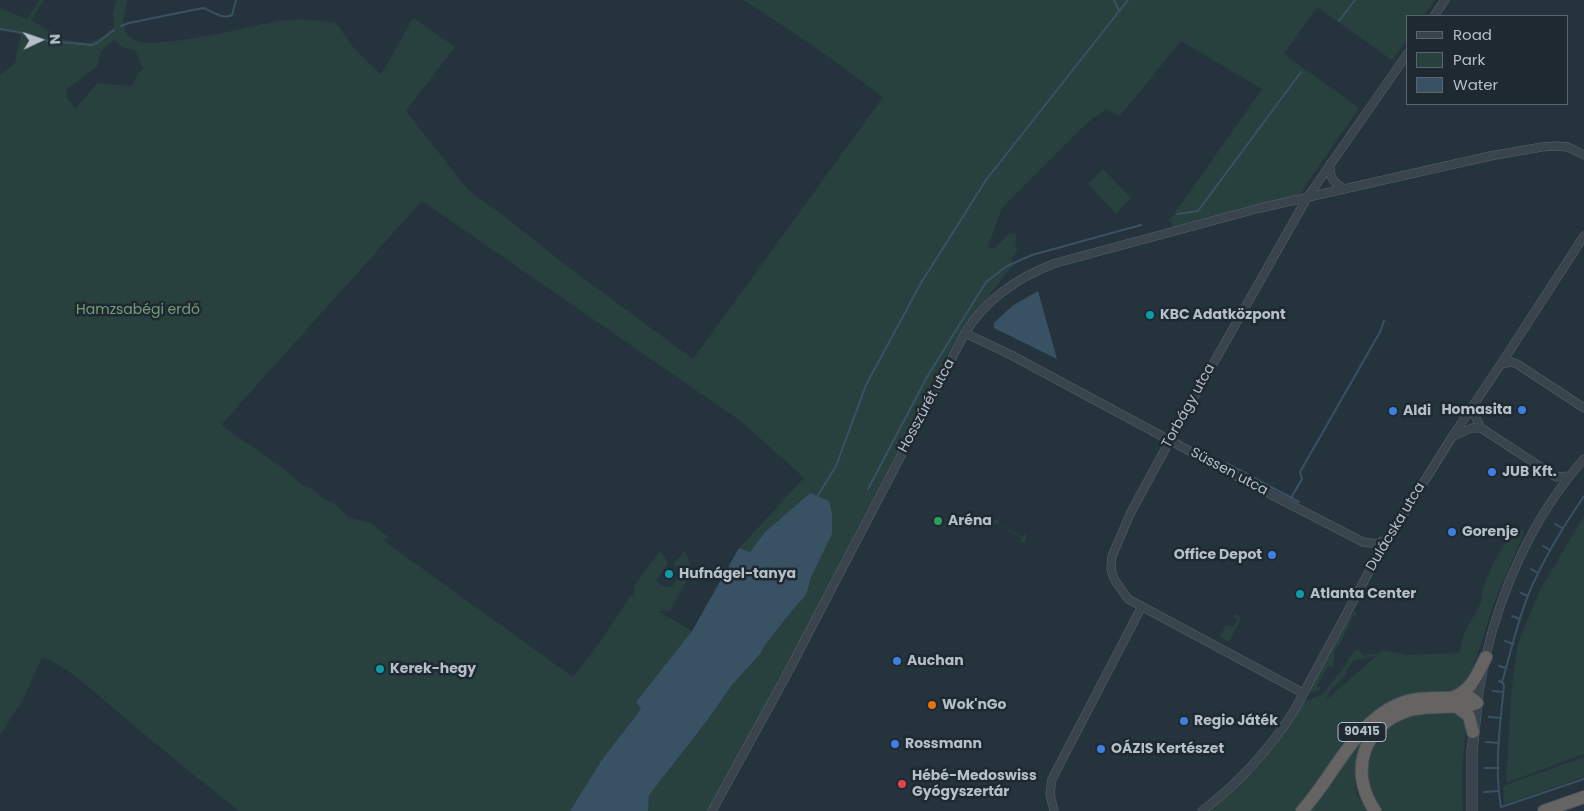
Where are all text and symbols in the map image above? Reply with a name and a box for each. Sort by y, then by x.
north arrow [15,15,65,65]
legend [1406,15,1569,105]
text: Road [1453,24,1492,45]
text: N [45,33,65,45]
text: Park [1453,49,1485,70]
text: Water [1453,74,1498,95]
park label: Hamzsabégi erdő [76,302,200,318]
place label: KBC Adatközpont [1160,307,1286,323]
marker: KBC Adatközpont [1144,309,1156,321]
street label: Hosszúrét utca [895,356,959,456]
street label: Torbágy utca [1159,361,1219,451]
place label: Homasita [1441,402,1512,418]
place label: Aldi [1403,403,1431,419]
marker: Homasita [1516,404,1528,416]
marker: Aldi [1387,405,1399,417]
street label: Süssen utca [1187,445,1271,499]
place label: JUB Kft. [1502,464,1557,480]
marker: JUB Kft. [1486,466,1498,478]
street label: Dulácska utca [1363,480,1429,574]
place label: Aréna [948,513,992,529]
marker: Aréna [932,515,944,527]
place label: Gorenje [1462,524,1518,540]
marker: Gorenje [1446,526,1458,538]
place label: Office Depot [1174,547,1262,563]
marker: Office Depot [1266,549,1278,561]
place label: Hufnágel-tanya [679,566,796,582]
marker: Hufnágel-tanya [663,568,675,580]
place label: Atlanta Center [1310,586,1416,602]
marker: Atlanta Center [1294,588,1306,600]
place label: Auchan [907,653,964,669]
marker: Auchan [891,655,903,667]
place label: Kerek-hegy [390,661,476,677]
marker: Kerek-hegy [374,663,386,675]
place label: Wok'nGo [942,697,1006,713]
marker: Wok'nGo [926,699,938,711]
place label: Regio Játék [1194,713,1278,729]
marker: Regio Játék [1178,715,1190,727]
road number: 90415 [1338,722,1386,742]
place label: Rossmann [905,736,982,752]
marker: Rossmann [889,738,901,750]
place label: OÁZIS Kertészet [1111,741,1224,757]
marker: OÁZIS Kertészet [1095,743,1107,755]
place label: Hébé-Medoswiss Gyógyszertár [912,768,1037,800]
marker: Hébé-Medoswiss Gyógyszertár [896,778,908,790]

